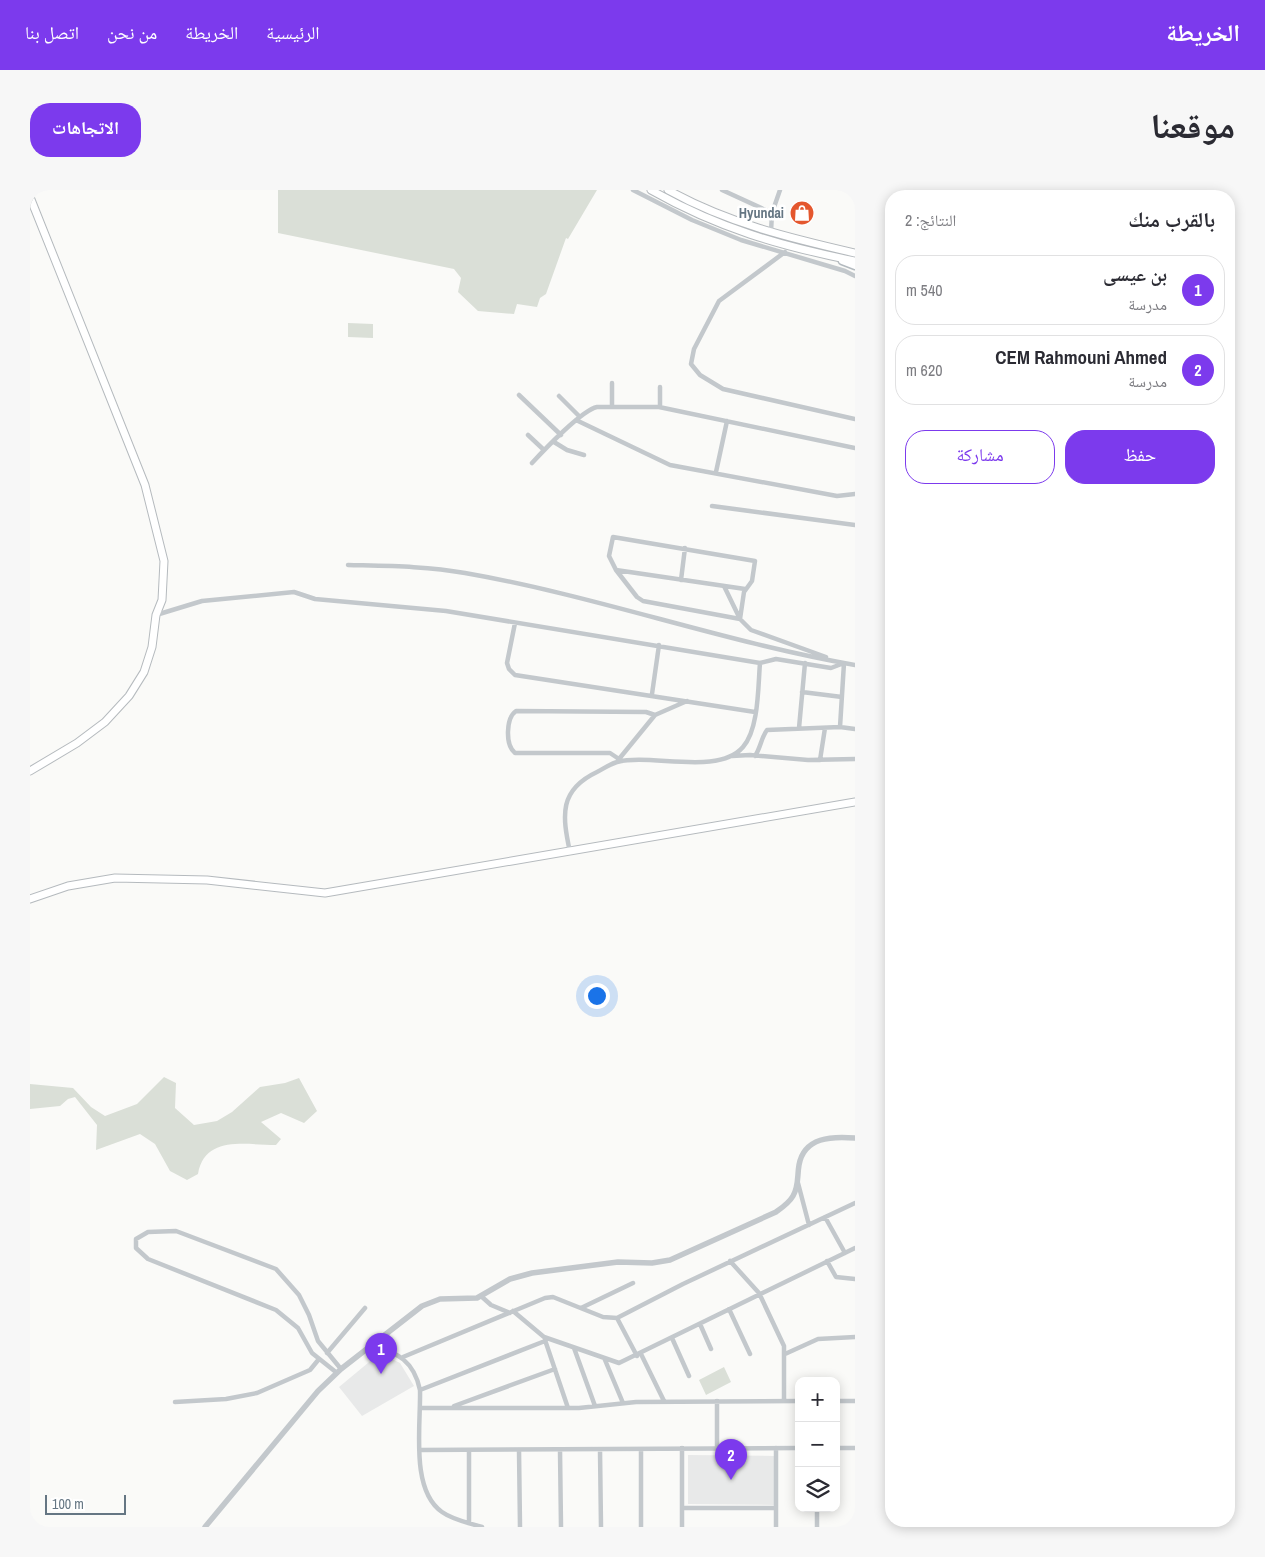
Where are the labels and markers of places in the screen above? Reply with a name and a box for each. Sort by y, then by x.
shop icon: Hyundai [789,200,815,226]
place label: Hyundai [739,204,784,222]
pin: 1 [365,1333,397,1374]
pin: 2 [715,1439,747,1480]

